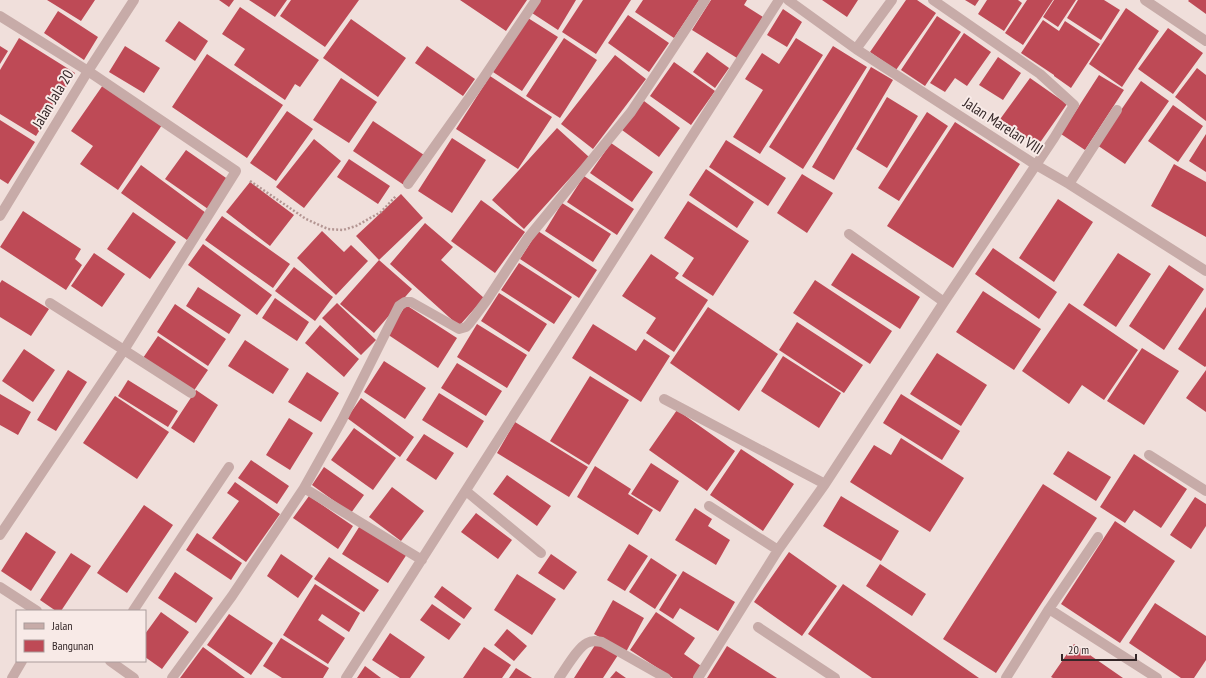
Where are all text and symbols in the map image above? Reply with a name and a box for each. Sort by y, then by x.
street label: Jalan Jala 20 [27,66,77,132]
street label: Jalan Marelan VIII [959,92,1047,158]
legend [16,610,146,662]
text: Jalan [51,618,73,633]
scale bar [1062,636,1136,662]
text: Bangunan [52,638,93,653]
text: 20 m [1068,642,1089,657]

